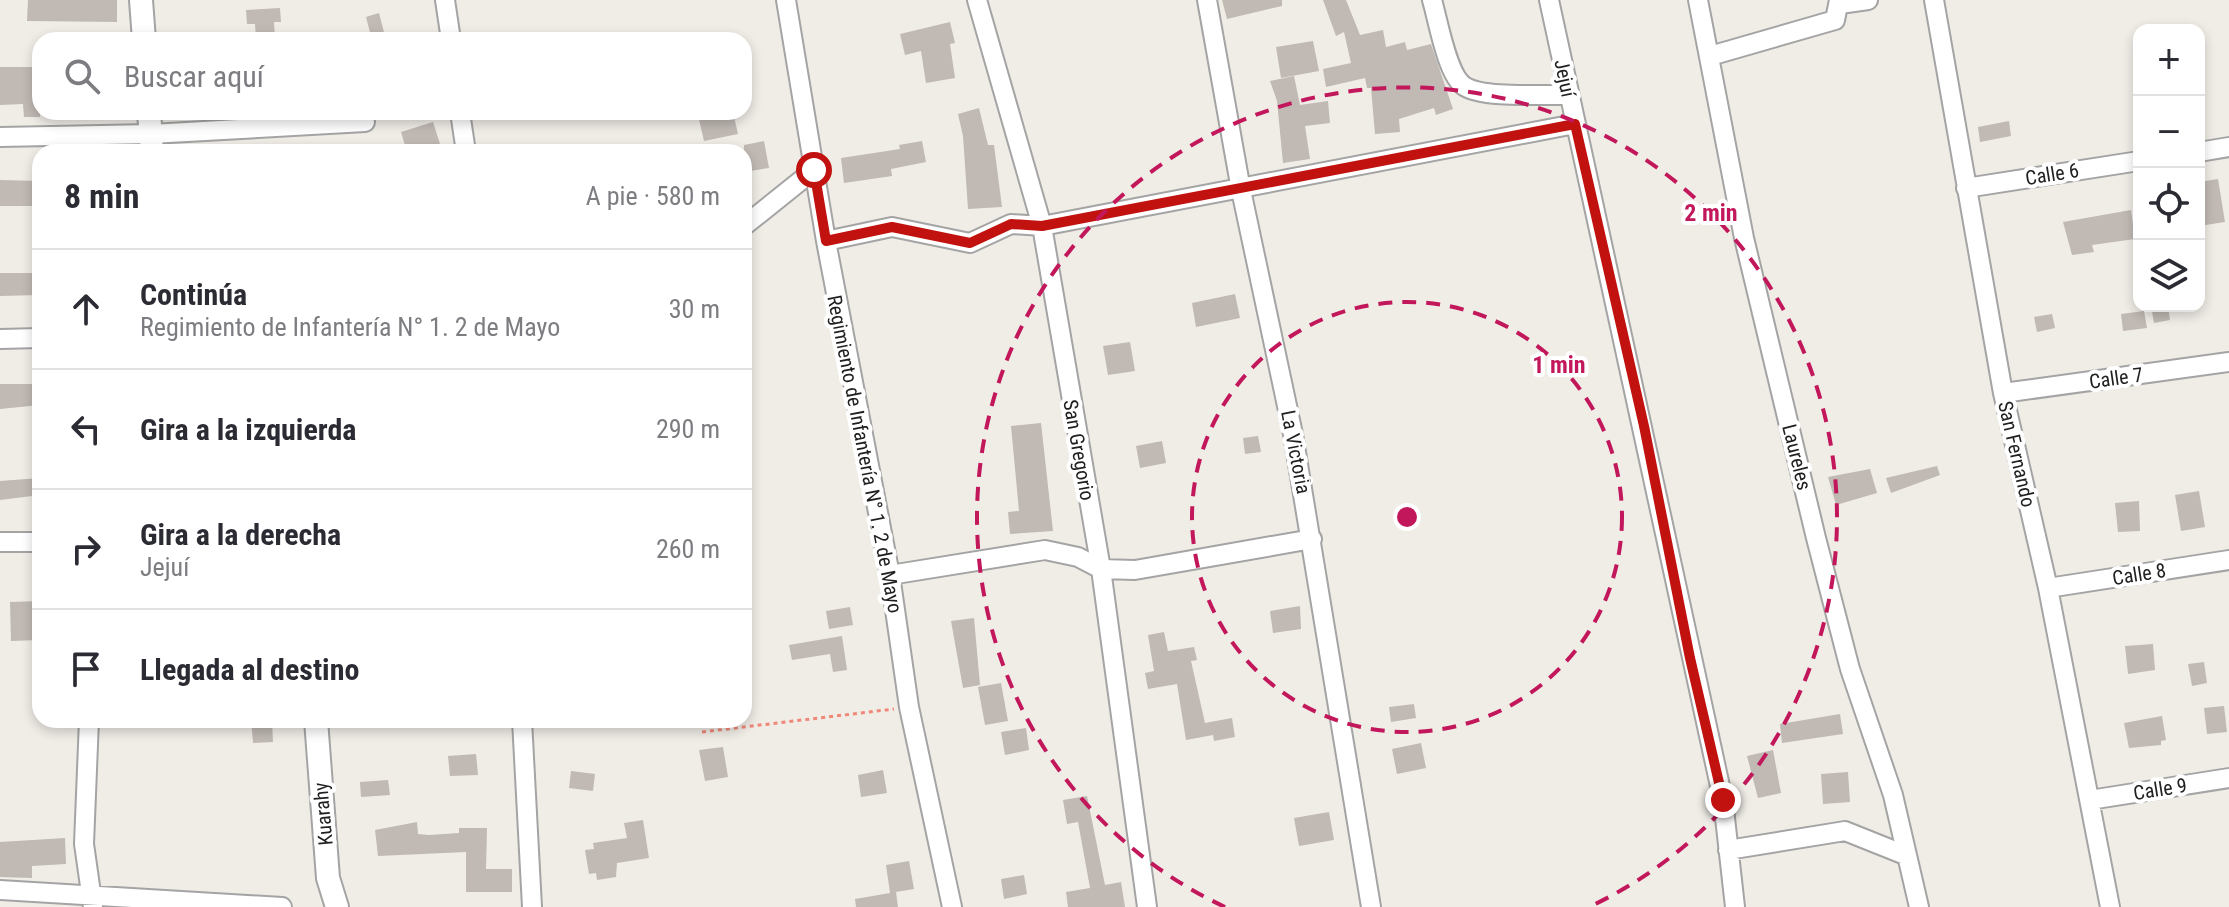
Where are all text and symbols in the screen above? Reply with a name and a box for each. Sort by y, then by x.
map controls [2133,24,2205,312]
button: + [2133,24,2205,96]
search box [32,32,752,120]
icon: search [60,54,104,98]
street label: Jejuí [1549,57,1581,100]
text: Buscar aquí [124,59,264,94]
button: − [2133,96,2205,168]
route start [796,152,832,188]
street label: Calle 6 [2023,158,2081,190]
button: locate [2133,168,2205,240]
text: 8 min [64,176,140,216]
text: A pie · 580 m [586,181,720,211]
text: 2 min [1684,199,1738,227]
button: layers [2133,240,2205,312]
text: Continúa [140,277,247,312]
icon: ahead [64,287,108,331]
street label: Regimiento de Infantería N° 1. 2 de Mayo [822,293,908,615]
text: 30 m [669,294,720,324]
text: Regimiento de Infantería N° 1. 2 de Mayo [140,312,560,342]
text: 1 min [1532,351,1586,379]
street label: Calle 7 [2088,362,2144,394]
street label: San Gregorio [1058,398,1100,502]
street label: San Fernando [1993,399,2041,509]
icon: left [64,407,108,451]
street label: La Victoria [1276,408,1316,496]
text: Gira a la izquierda [140,412,356,447]
text: 290 m [656,414,720,444]
street label: Laureles [1777,422,1817,492]
centre of rings [1393,503,1421,531]
text: Gira a la derecha [140,517,341,552]
icon: right [64,527,108,571]
text: 260 m [656,534,720,564]
text: Jejuí [140,552,189,582]
street label: Calle 8 [2110,558,2168,590]
icon: arrive [64,647,108,691]
text: Llegada al destino [140,652,359,687]
street label: Calle 9 [2131,773,2189,805]
street label: Kuarahy [308,781,338,847]
route end [1705,782,1741,818]

